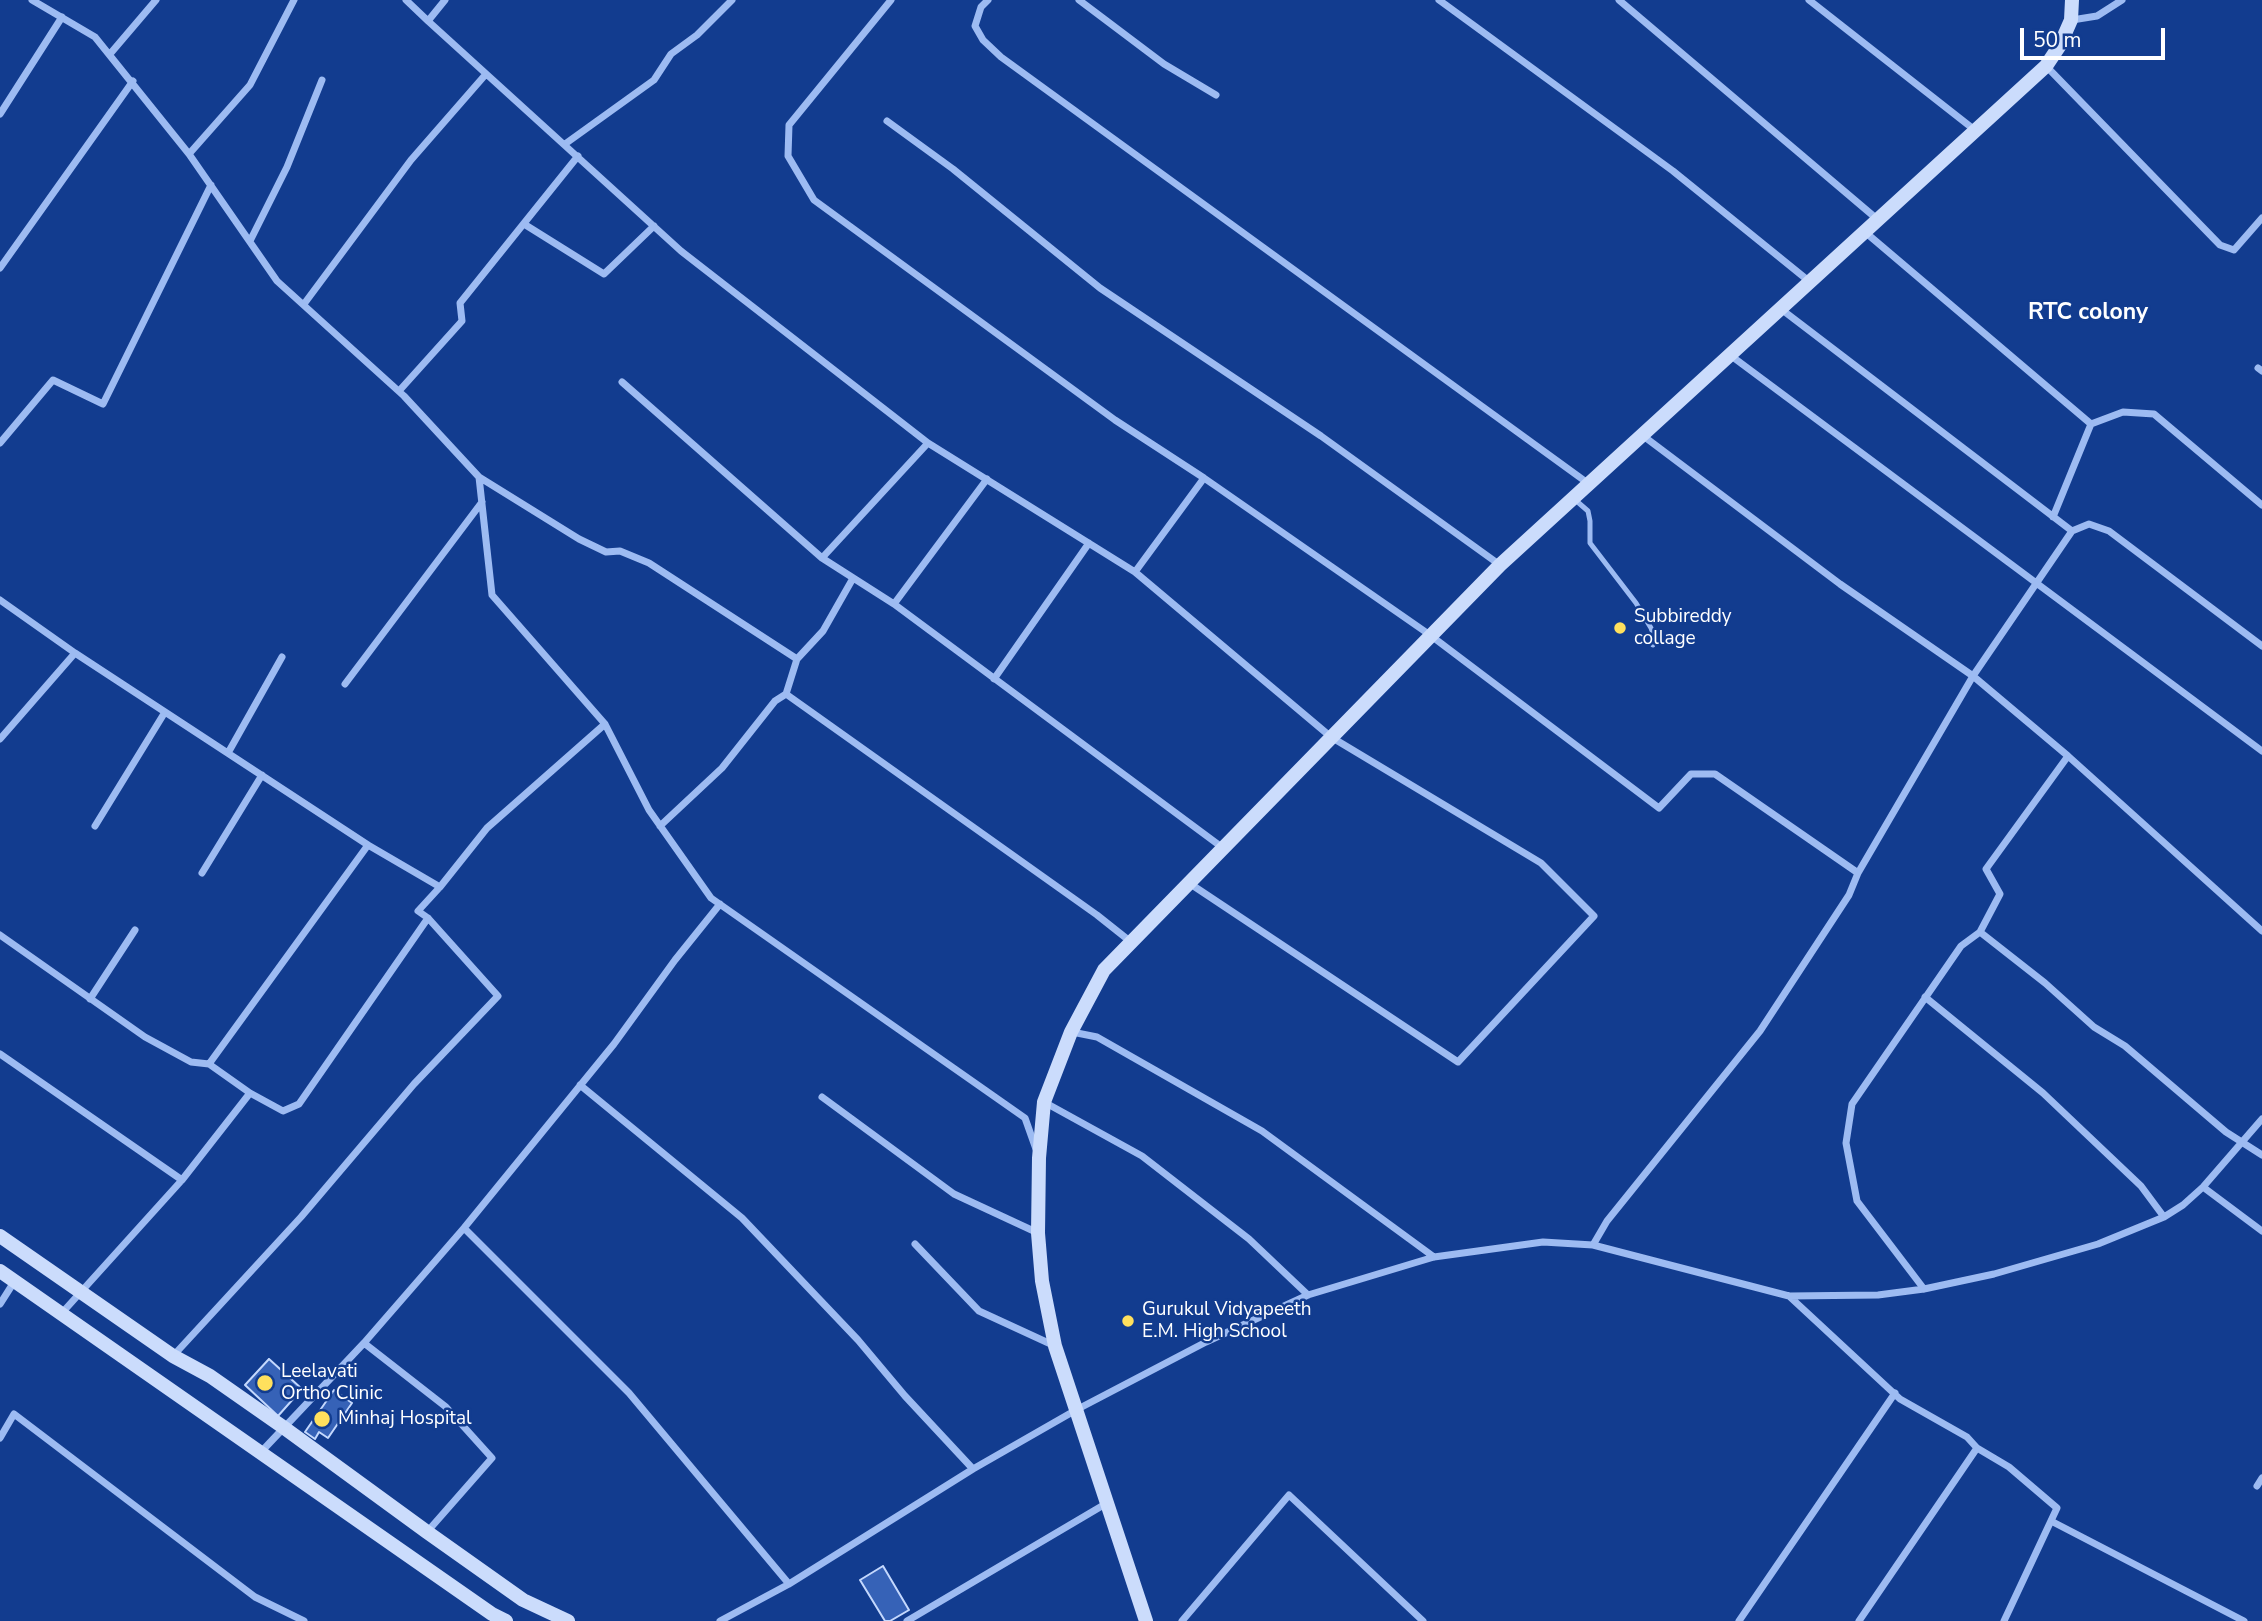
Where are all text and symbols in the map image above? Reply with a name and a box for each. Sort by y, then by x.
scale bar [2024,14,2169,58]
text: 50 m [2033,26,2082,54]
district label: RTC colony [2028,299,2148,327]
place label: Subbireddy collage [1634,606,1732,650]
marker: Subbireddy collage [1612,620,1628,636]
place label: Gurukul Vidyapeeth E.M. High School [1142,1299,1312,1343]
marker: Gurukul Vidyapeeth E.M. High School [1120,1313,1136,1329]
place label: Leelavati Ortho Clinic [281,1361,383,1405]
marker: Leelavati Ortho Clinic [255,1373,275,1393]
place label: Minhaj Hospital [338,1408,472,1430]
marker: Minhaj Hospital [312,1409,332,1429]

